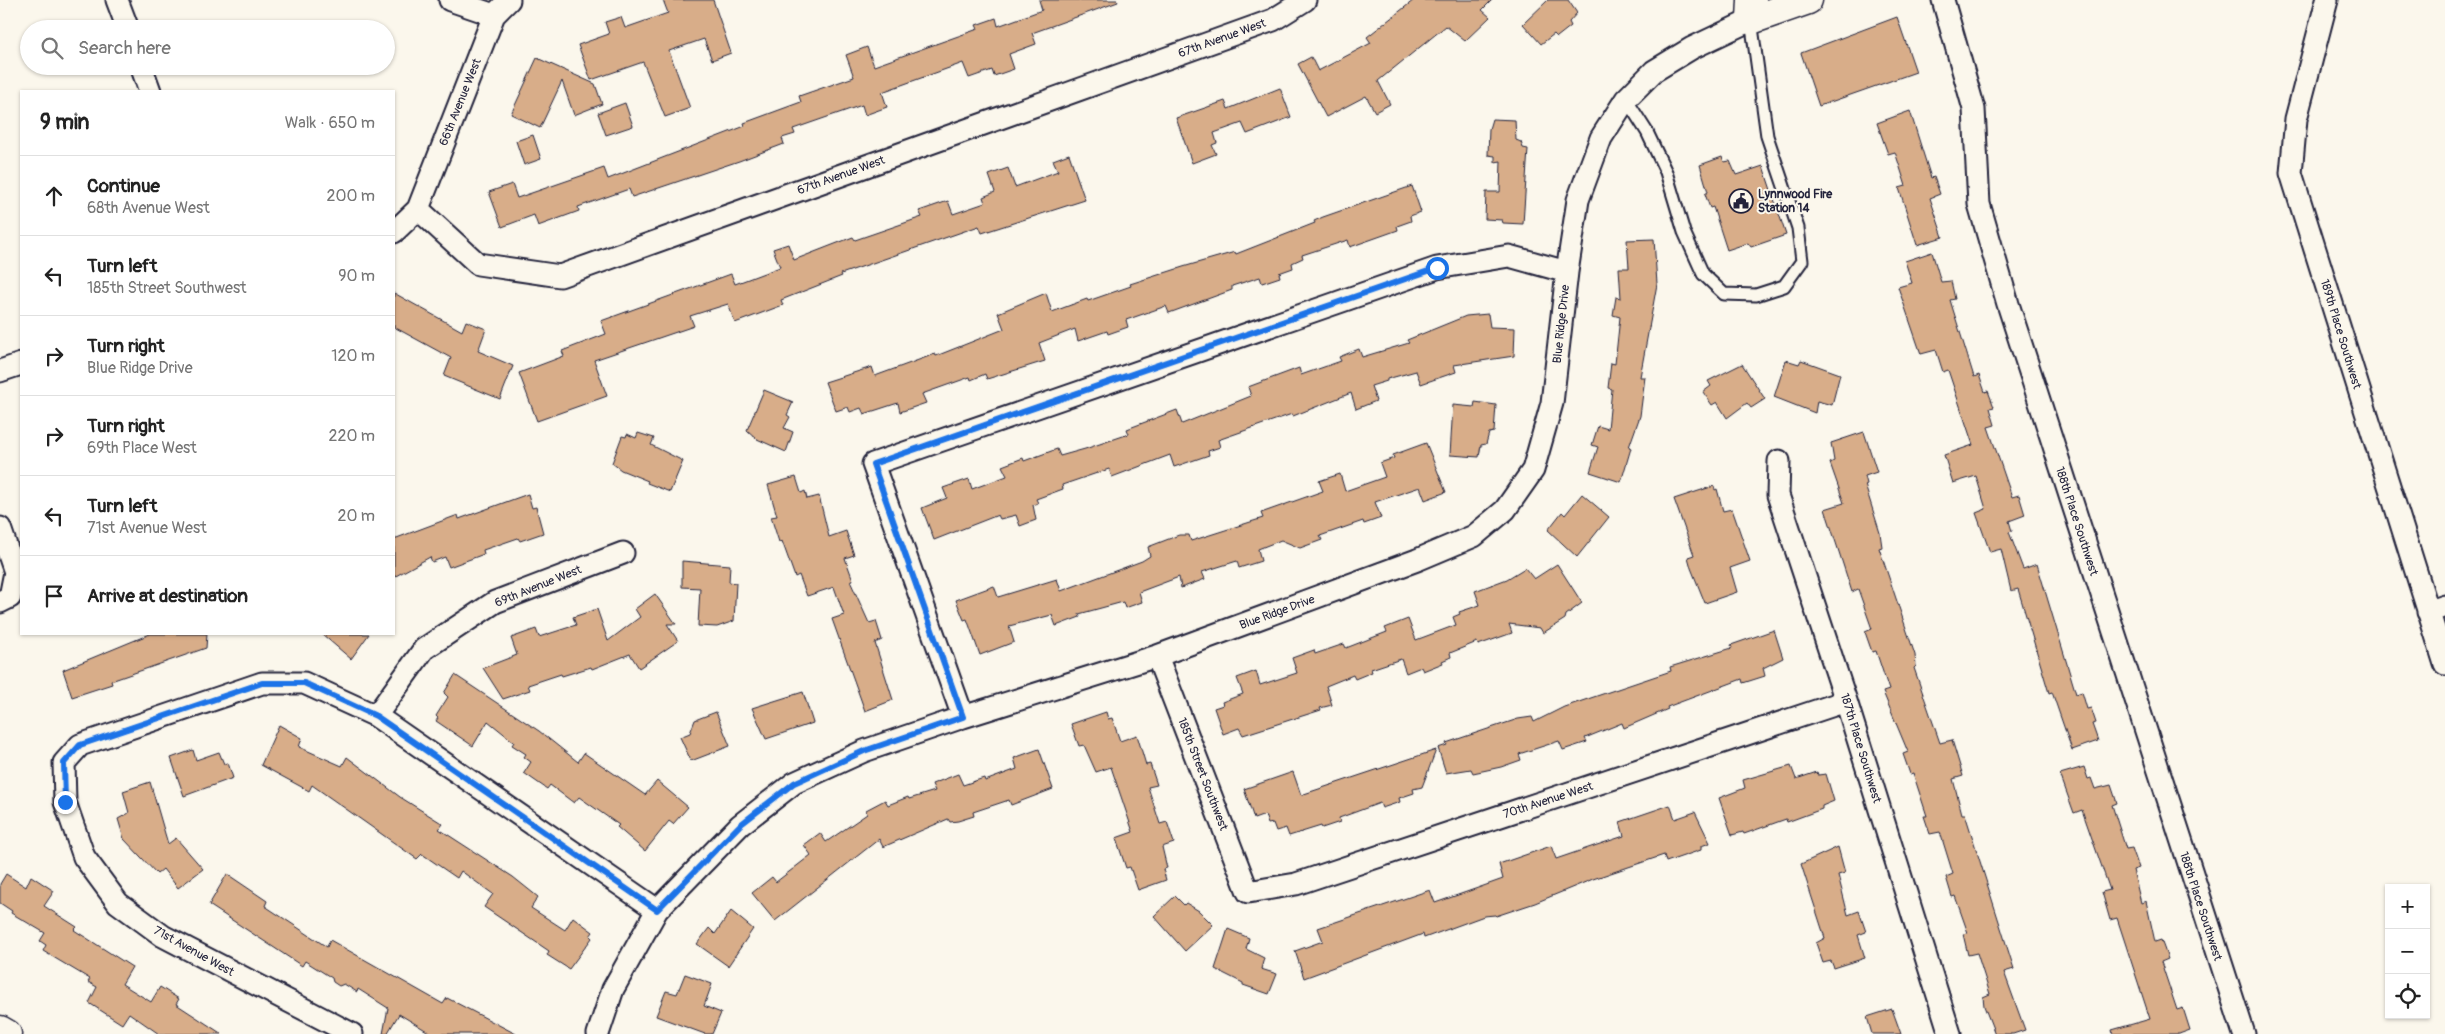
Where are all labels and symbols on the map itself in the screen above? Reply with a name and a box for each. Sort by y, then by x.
street label: 67th Avenue West [1176,16,1268,61]
street label: 66th Avenue West [436,56,485,148]
street label: 67th Avenue West [795,153,887,198]
place label: Lynnwood Fire Station 14 [1758,187,1833,216]
public building icon: Lynnwood Fire Station 14 [1728,188,1754,214]
route start [1426,257,1449,280]
street label: 189th Place Southwest [2317,278,2364,391]
street label: Blue Ridge Drive [1550,284,1573,364]
street label: 188th Place Southwest [2052,465,2101,578]
street label: 69th Avenue West [493,562,584,611]
street label: Blue Ridge Drive [1237,592,1317,633]
street label: 187th Place Southwest [1837,691,1884,805]
street label: 185th Street Southwest [1174,716,1231,833]
street label: 70th Avenue West [1501,779,1595,822]
route end [54,791,77,814]
street label: 188th Place Southwest [2176,850,2225,963]
street label: 71st Avenue West [151,923,237,980]

